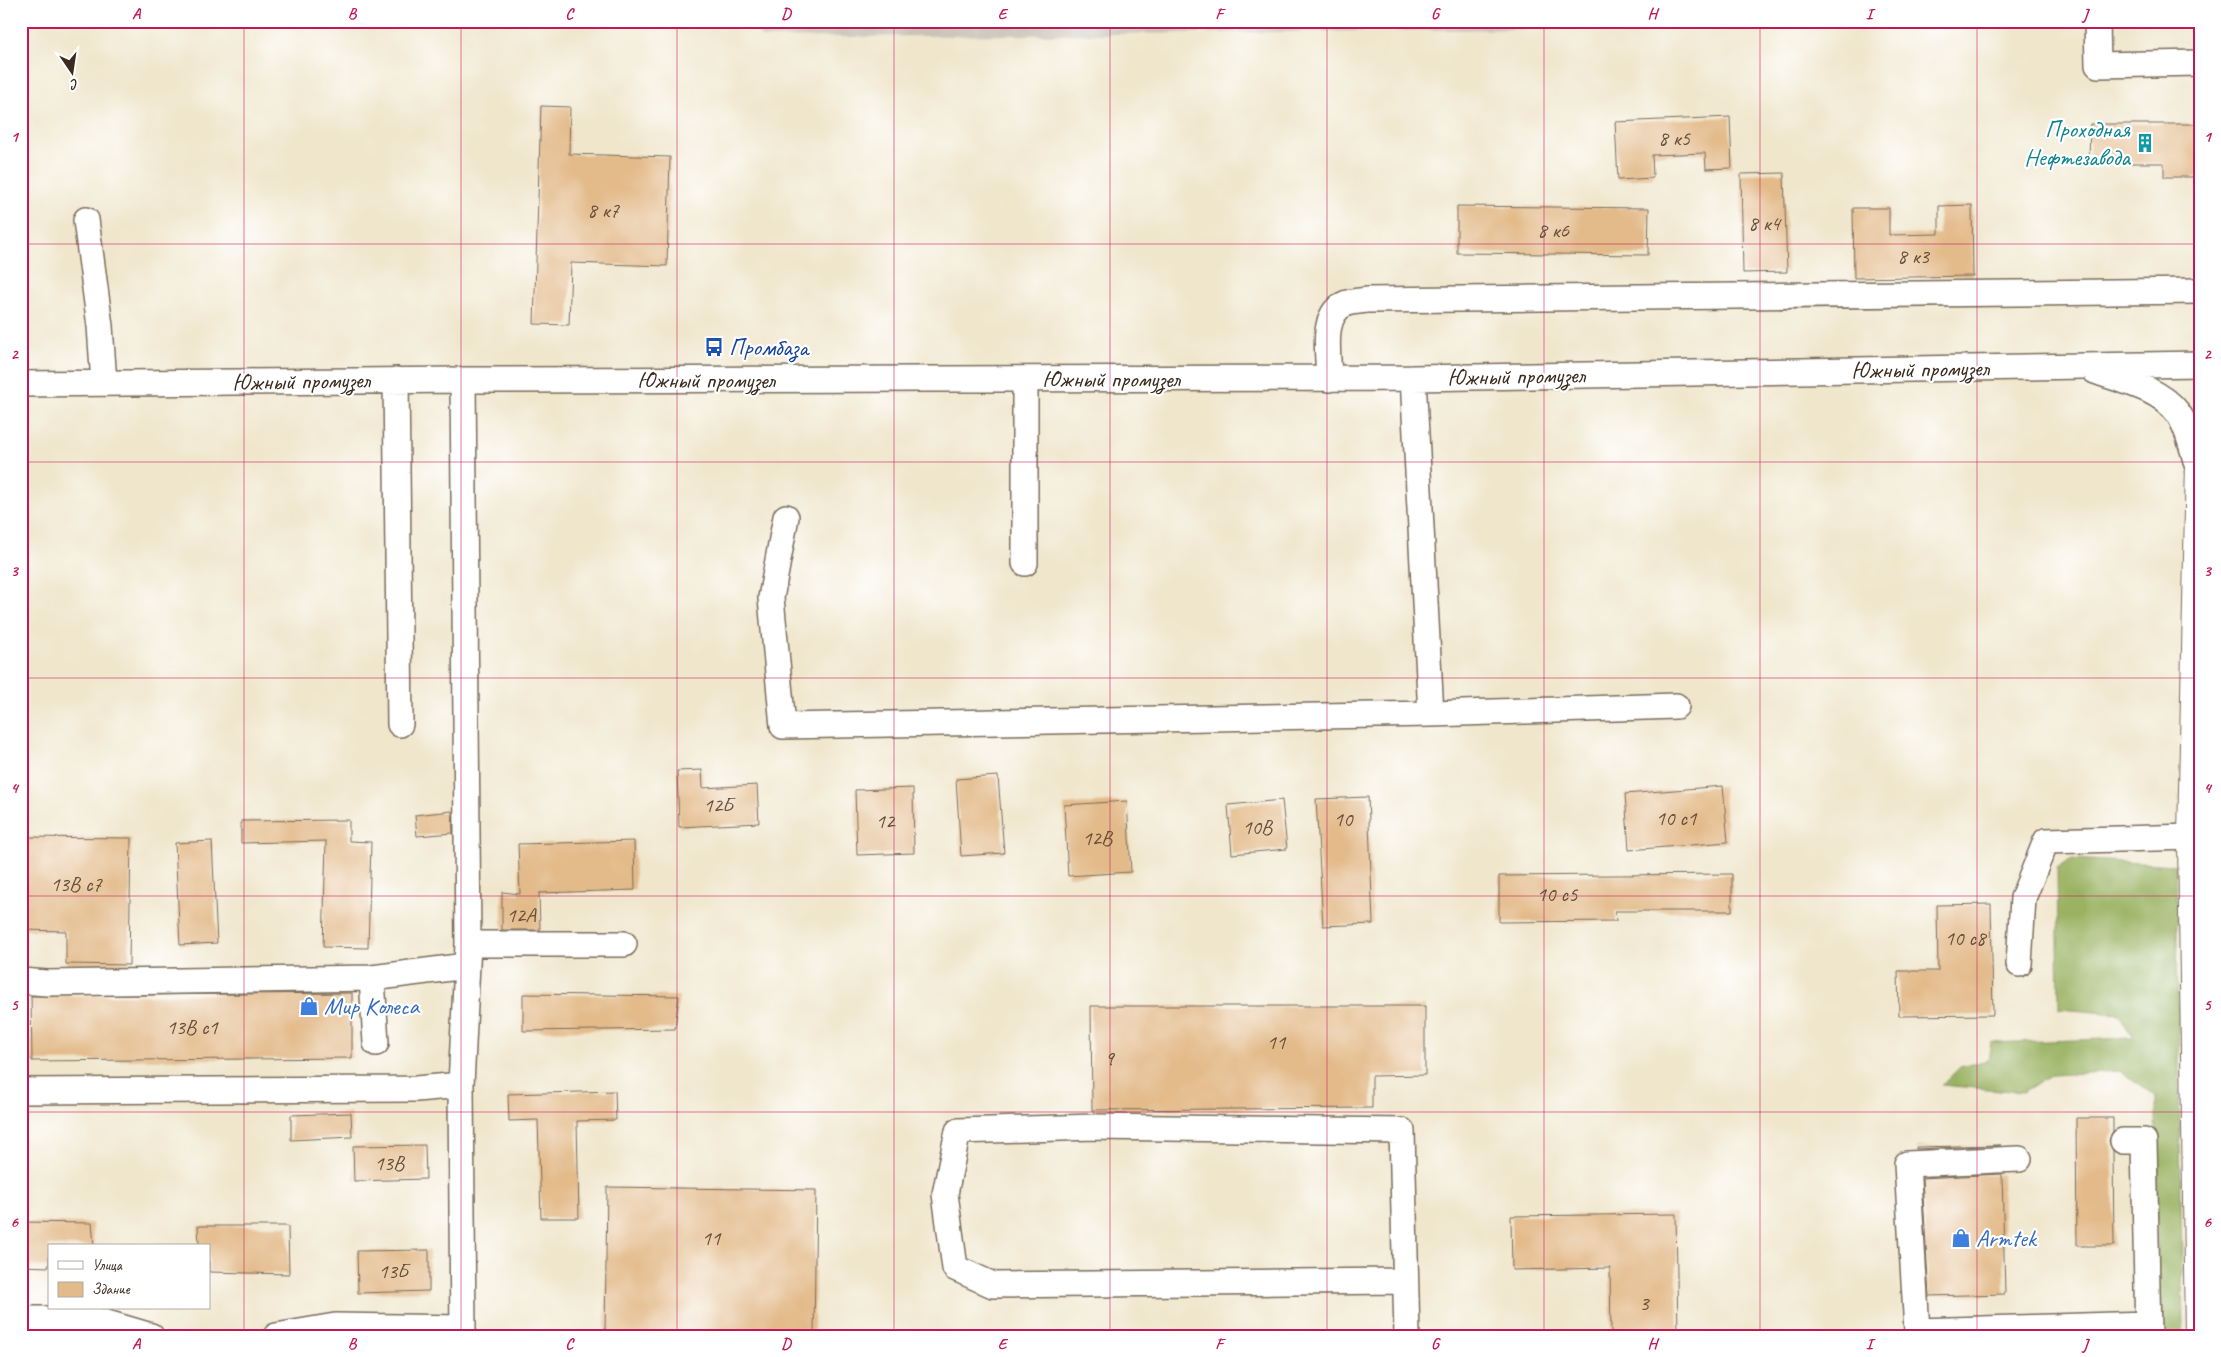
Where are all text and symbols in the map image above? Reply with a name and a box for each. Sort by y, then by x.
text: A [132,4,142,24]
text: B [348,4,358,24]
text: C [565,4,575,24]
text: D [781,4,792,24]
text: E [998,4,1009,24]
text: F [1215,4,1226,24]
text: G [1431,4,1441,24]
text: H [1647,4,1659,24]
text: I [1866,4,1876,24]
text: J [2081,4,2090,24]
north arrow [48,48,98,98]
text: С [67,75,80,94]
place label: Проходная Нефтезавода [2024,114,2131,172]
house number: 8 к5 [1658,125,1691,151]
text: 1 [10,127,19,147]
text: 1 [2203,127,2212,147]
building icon: Проходная Нефтезавода [2134,132,2156,154]
house number: 8 к7 [587,197,620,223]
house number: 8 к4 [1748,210,1782,236]
house number: 8 к6 [1537,217,1569,243]
house number: 8 к3 [1897,243,1930,269]
place label: Промбаза [729,332,810,363]
bus stop icon: Промбаза [703,336,725,358]
text: 2 [10,344,19,364]
text: 2 [2203,344,2212,364]
street label: Южный промузел [1851,353,1991,386]
street label: Южный промузел [1447,360,1587,393]
street label: Южный промузел [1042,364,1182,395]
street label: Южный промузел [232,365,372,398]
street label: Южный промузел [637,365,777,396]
text: 3 [10,561,19,581]
text: 3 [2203,561,2212,581]
text: 4 [10,778,19,798]
text: 4 [2203,778,2212,798]
house number: 12Б [703,792,736,818]
house number: 10 с1 [1656,805,1698,831]
house number: 10 [1334,806,1354,832]
house number: 12 [876,808,896,834]
house number: 10В [1242,814,1274,840]
house number: 12В [1082,825,1114,851]
house number: 13В с7 [50,871,103,897]
house number: 10 с5 [1537,881,1579,907]
house number: 12А [506,902,537,928]
house number: 10 с8 [1945,925,1988,951]
place label: Мир Колеса [324,991,421,1021]
text: 5 [11,995,20,1015]
shop icon: Мир Колеса [298,995,320,1017]
text: 5 [2204,995,2213,1015]
house number: 13В с1 [166,1014,219,1040]
house number: 11 [1267,1029,1287,1055]
house number: 9 [1104,1045,1115,1071]
house number: 13В [374,1150,406,1176]
text: 6 [10,1212,19,1232]
text: 6 [2203,1212,2212,1232]
place label: Armtek [1976,1223,2038,1253]
house number: 11 [702,1225,722,1251]
shop icon: Armtek [1950,1227,1972,1249]
legend [48,1244,210,1310]
text: Улица [92,1256,123,1275]
house number: 13Б [378,1258,411,1284]
text: Здание [92,1280,131,1299]
house number: 3 [1639,1290,1650,1316]
text: A [132,1334,142,1354]
text: B [348,1334,358,1354]
text: C [565,1334,575,1354]
text: D [781,1334,792,1354]
text: E [998,1334,1009,1354]
text: F [1215,1334,1226,1354]
text: G [1431,1334,1441,1354]
text: H [1647,1334,1659,1354]
text: I [1866,1334,1876,1354]
text: J [2081,1334,2090,1354]

